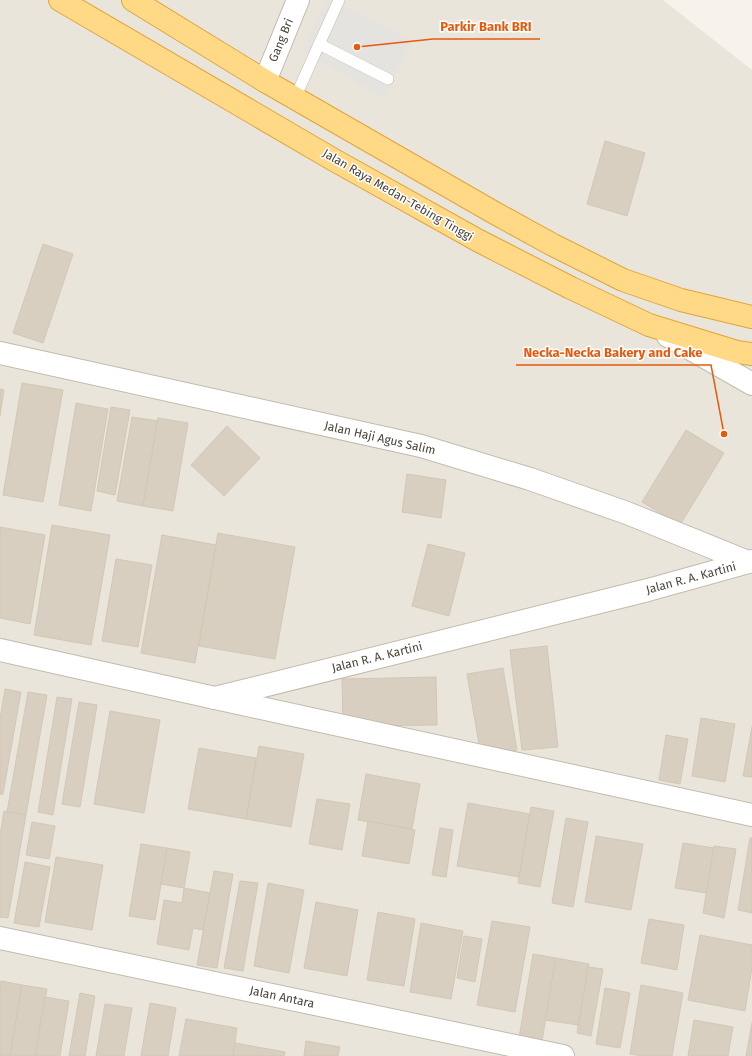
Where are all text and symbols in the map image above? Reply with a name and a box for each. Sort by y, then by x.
callout: Parkir Bank BRI [433,14,540,39]
street label: Gang Bri [266,16,296,64]
text: Parkir Bank BRI [440,19,532,34]
street label: Jalan Raya Medan-Tebing Tinggi [320,146,476,244]
callout: Necka-Necka Bakery and Cake [516,340,711,365]
text: Necka-Necka Bakery and Cake [523,345,703,360]
street label: Jalan Haji Agus Salim [323,418,437,458]
street label: Jalan R. A. Kartini [644,559,738,597]
street label: Jalan R. A. Kartini [330,639,424,675]
street label: Jalan Antara [248,983,316,1011]

